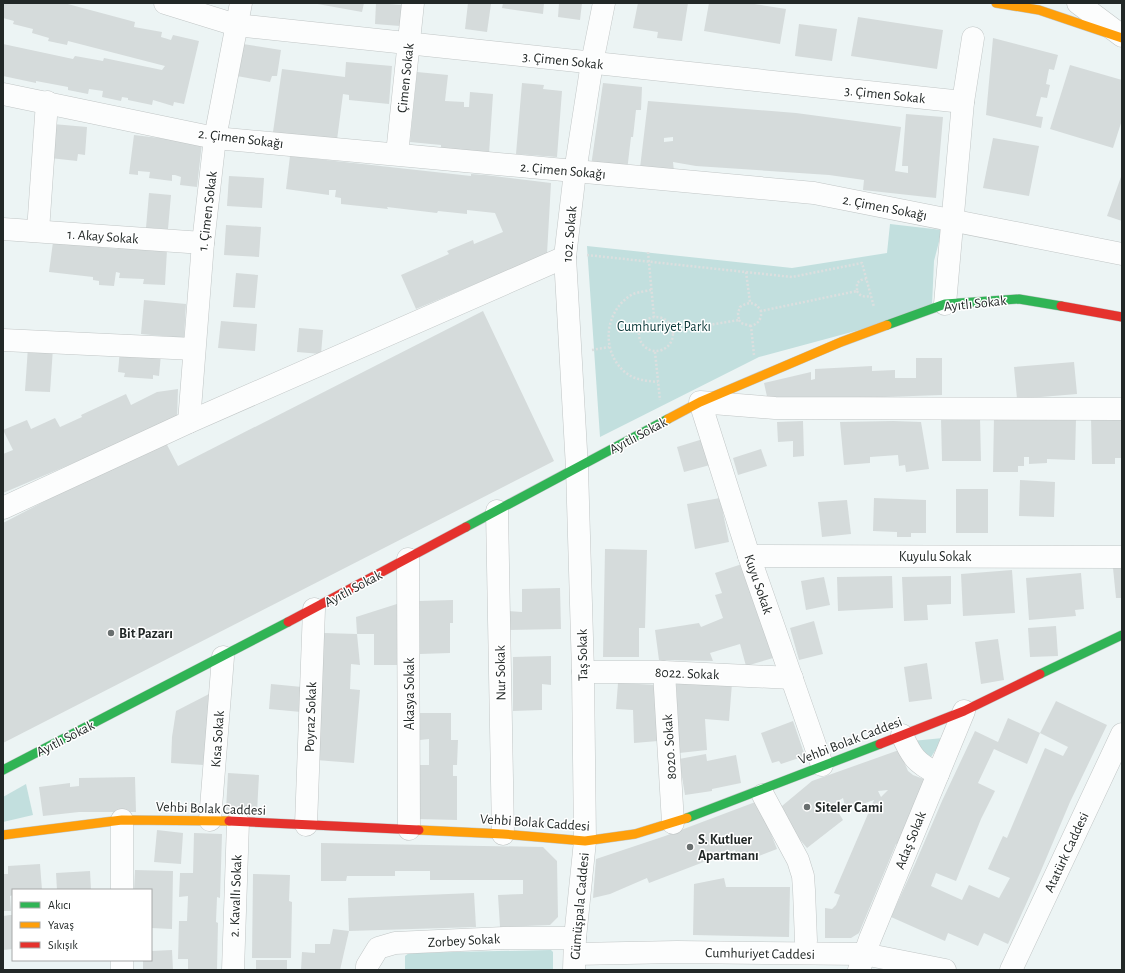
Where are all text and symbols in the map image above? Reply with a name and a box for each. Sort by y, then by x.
street label: Çimen Sokak [395,42,417,114]
street label: 3. Çimen Sokak [522,50,605,72]
street label: 3. Çimen Sokak [844,84,927,106]
street label: 2. Çimen Sokağı [197,127,284,151]
street label: 2. Çimen Sokağı [520,160,606,182]
street label: 1. Çimen Sokak [196,170,220,252]
street label: 2. Çimen Sokağı [841,193,928,223]
street label: 102. Sokak [561,205,579,263]
street label: 1. Akay Sokak [67,228,140,247]
street label: Ayıtlı Sokak [943,294,1008,314]
park label: Cumhuriyet Parkı [617,320,711,334]
street label: Ayıtlı Sokak [607,415,670,457]
street label: Kuyulu Sokak [899,550,972,564]
street label: Kuyu Sokak [741,553,775,616]
street label: Ayıtlı Sokak [322,568,385,610]
place label: Bit Pazarı [119,627,173,641]
marker: Bit Pazarı [106,628,116,638]
street label: Taş Sokak [576,628,590,681]
street label: Nur Sokak [494,645,508,701]
street label: Akasya Sokak [403,657,417,730]
street label: 8022. Sokak [655,666,720,682]
street label: Poyraz Sokak [303,681,319,752]
street label: Kısa Sokak [209,709,227,768]
street label: 8020. Sokak [661,713,679,780]
street label: Vehbi Bolak Caddesi [796,715,904,767]
street label: Ayıtlı Sokak [34,718,97,759]
street label: Vehbi Bolak Caddesi [156,800,266,818]
place label: Siteler Cami [815,801,883,815]
marker: Siteler Cami [802,802,812,812]
street label: Adaş Sokak [893,809,929,871]
street label: Atatürk Caddesi [1042,810,1092,895]
street label: Vehbi Bolak Caddesi [480,812,590,834]
place label: S. Kutluer Apartmanı [698,833,759,863]
marker: S. Kutluer Apartmanı [685,842,695,852]
street label: Gümüşpala Caddesi [568,852,592,960]
street label: 2. Kavallı Sokak [228,854,244,938]
legend [12,889,152,961]
text: Akıcı [48,899,71,911]
text: Yavaş [48,919,74,931]
street label: Zorbey Sokak [428,932,501,950]
text: Sıkışık [48,939,78,951]
street label: Cumhuriyet Caddesi [705,946,815,962]

